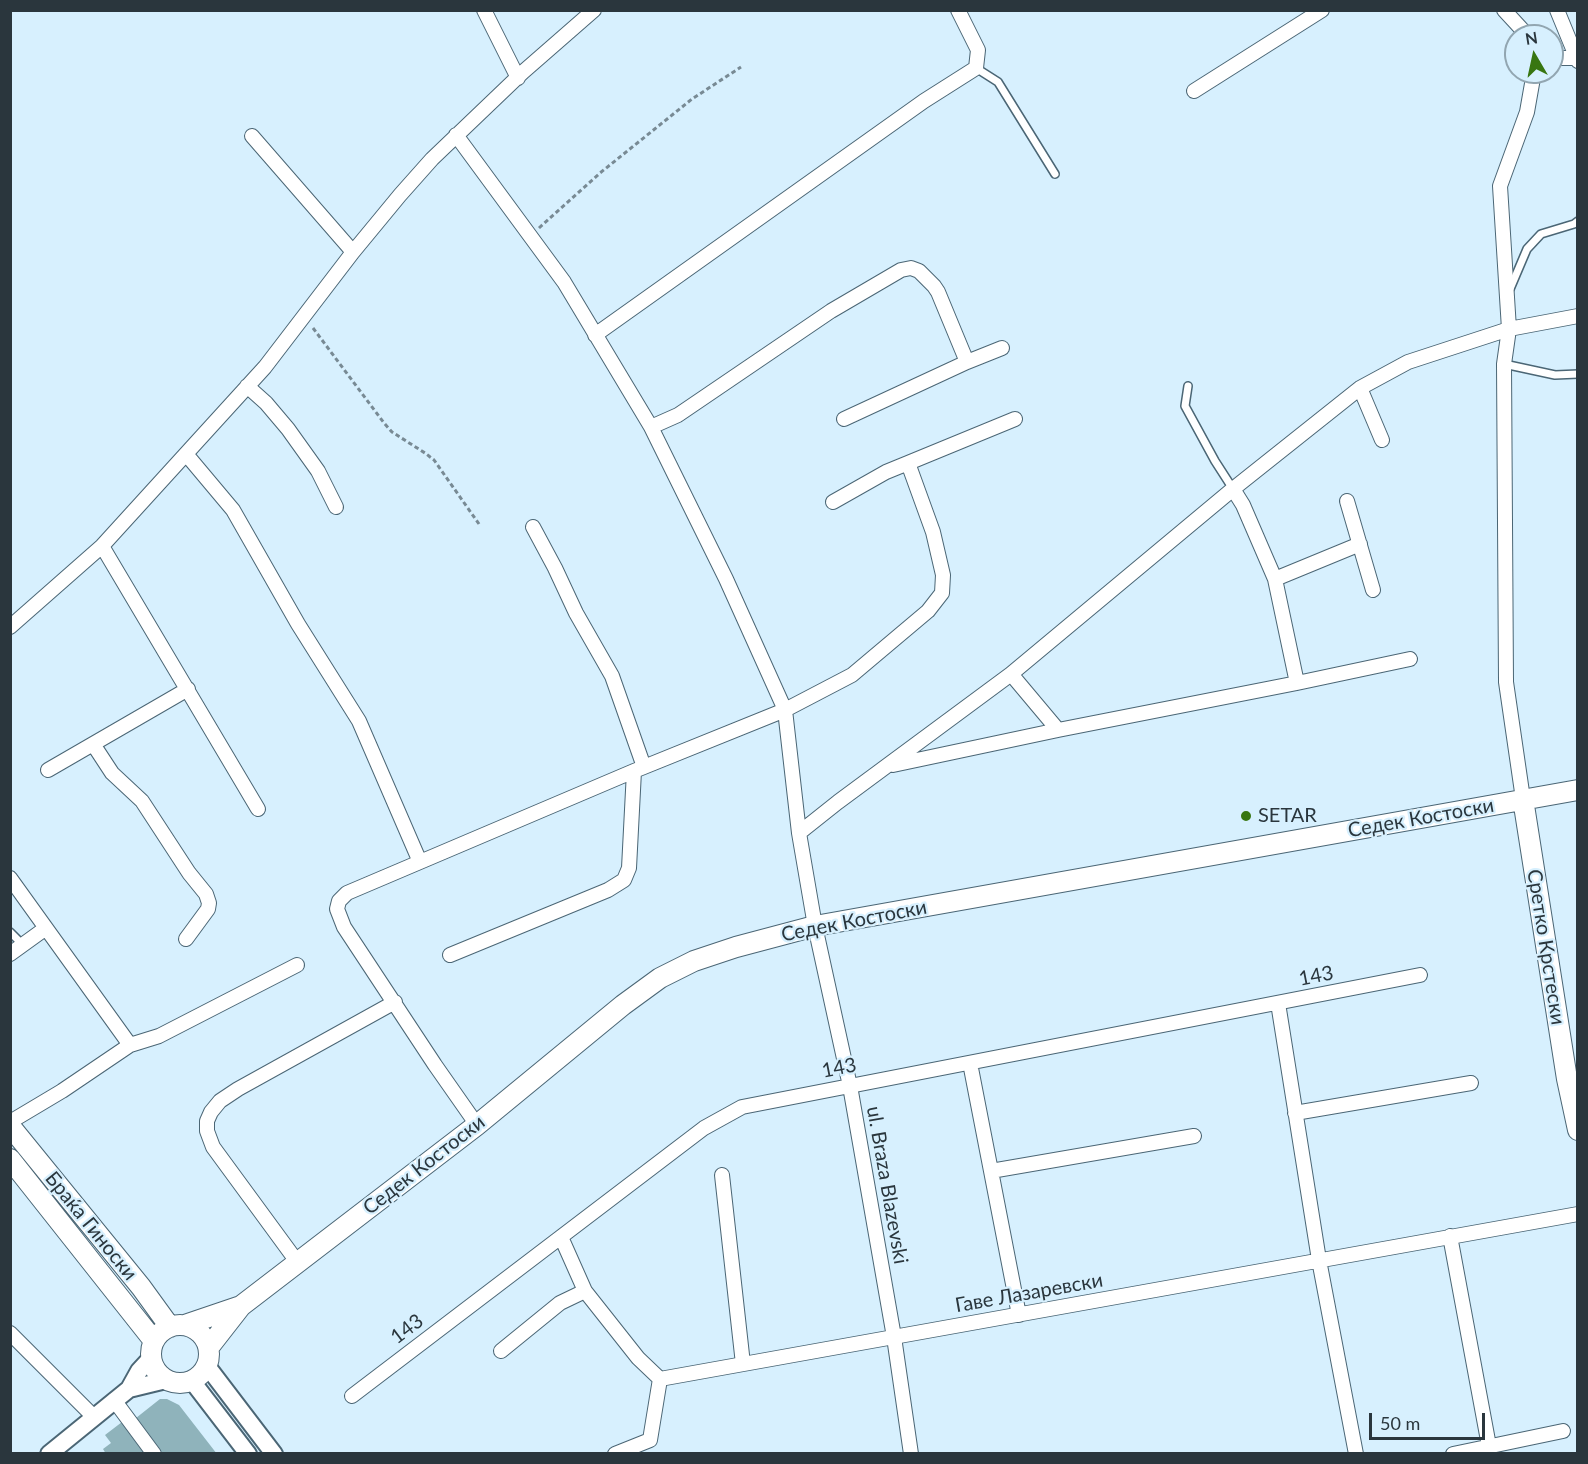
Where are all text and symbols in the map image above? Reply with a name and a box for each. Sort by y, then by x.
north arrow [1504,24,1564,84]
text: N [1524,27,1539,48]
street label: Седек Костоски [1346,793,1496,843]
place label: SETAR [1258,804,1317,828]
marker: SETAR [1239,809,1253,823]
street label: Сретко Крстески [1522,868,1570,1026]
street label: Седек Костоски [779,895,929,947]
street label: 143 [1297,961,1335,991]
street label: 143 [820,1053,858,1083]
street label: ul. Braza Blazevski [861,1104,913,1266]
street label: Седек Костоски [358,1110,490,1220]
street label: Браќа Гиноски [40,1167,142,1285]
street label: Гаве Лазаревски [953,1268,1105,1318]
street label: 143 [386,1309,428,1349]
scale bar [1372,1401,1488,1439]
text: 50 m [1380,1412,1420,1434]

